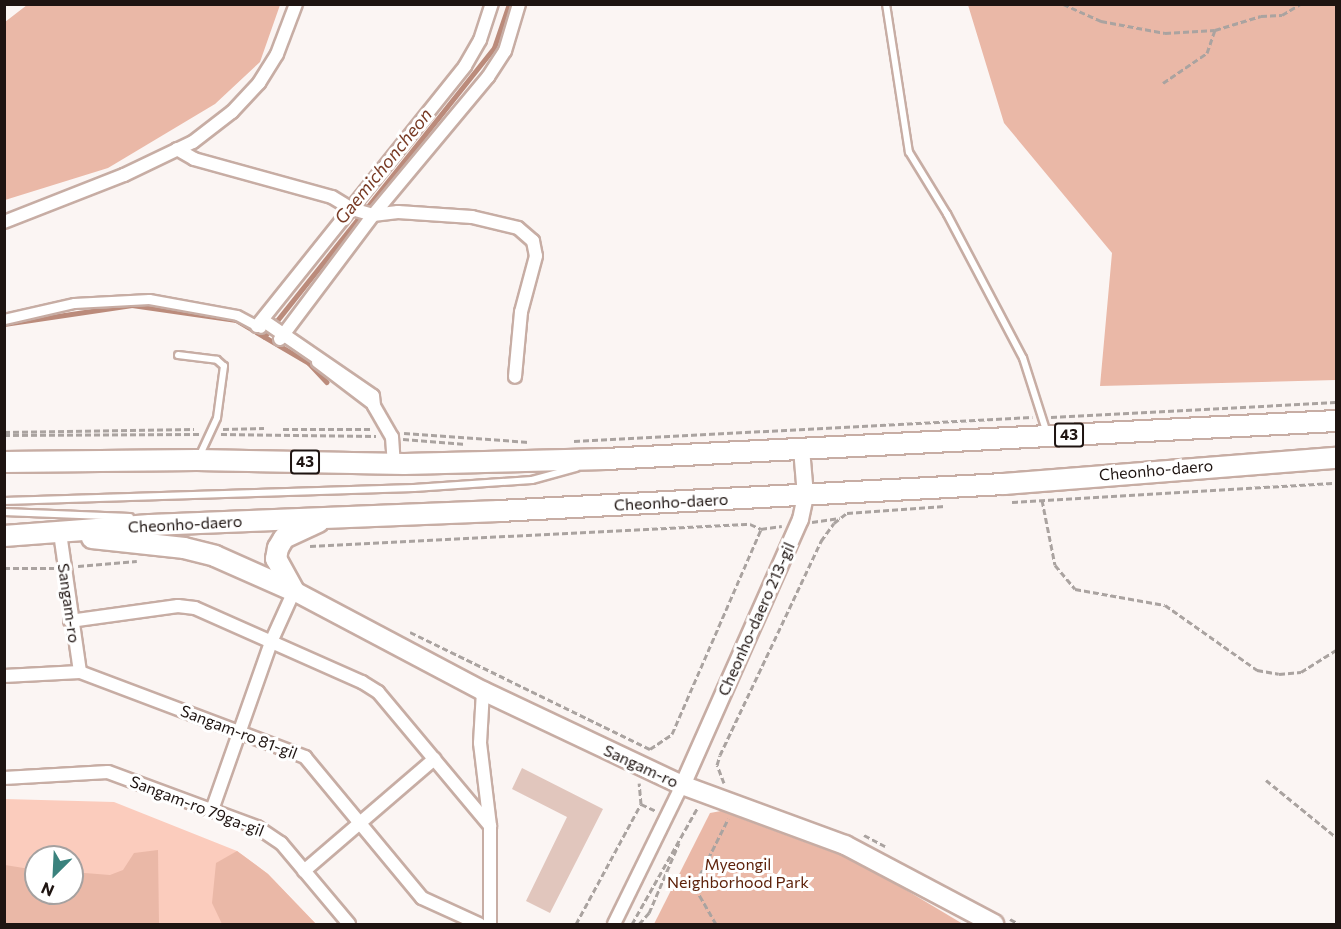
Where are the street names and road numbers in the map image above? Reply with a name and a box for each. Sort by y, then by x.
road number: 43 [1054,423,1084,447]
road number: 43 [290,450,320,474]
street label: Cheonho-daero [1098,455,1214,485]
street label: Cheonho-daero [613,489,729,515]
street label: Cheonho-daero [127,511,243,537]
street label: Cheonho-daero 213-gil [713,539,799,699]
street label: Sangam-ro [54,562,84,644]
street label: Sangam-ro 81-gil [178,701,300,763]
street label: Sangam-ro [601,740,681,792]
street label: Sangam-ro 79ga-gil [127,772,267,840]

